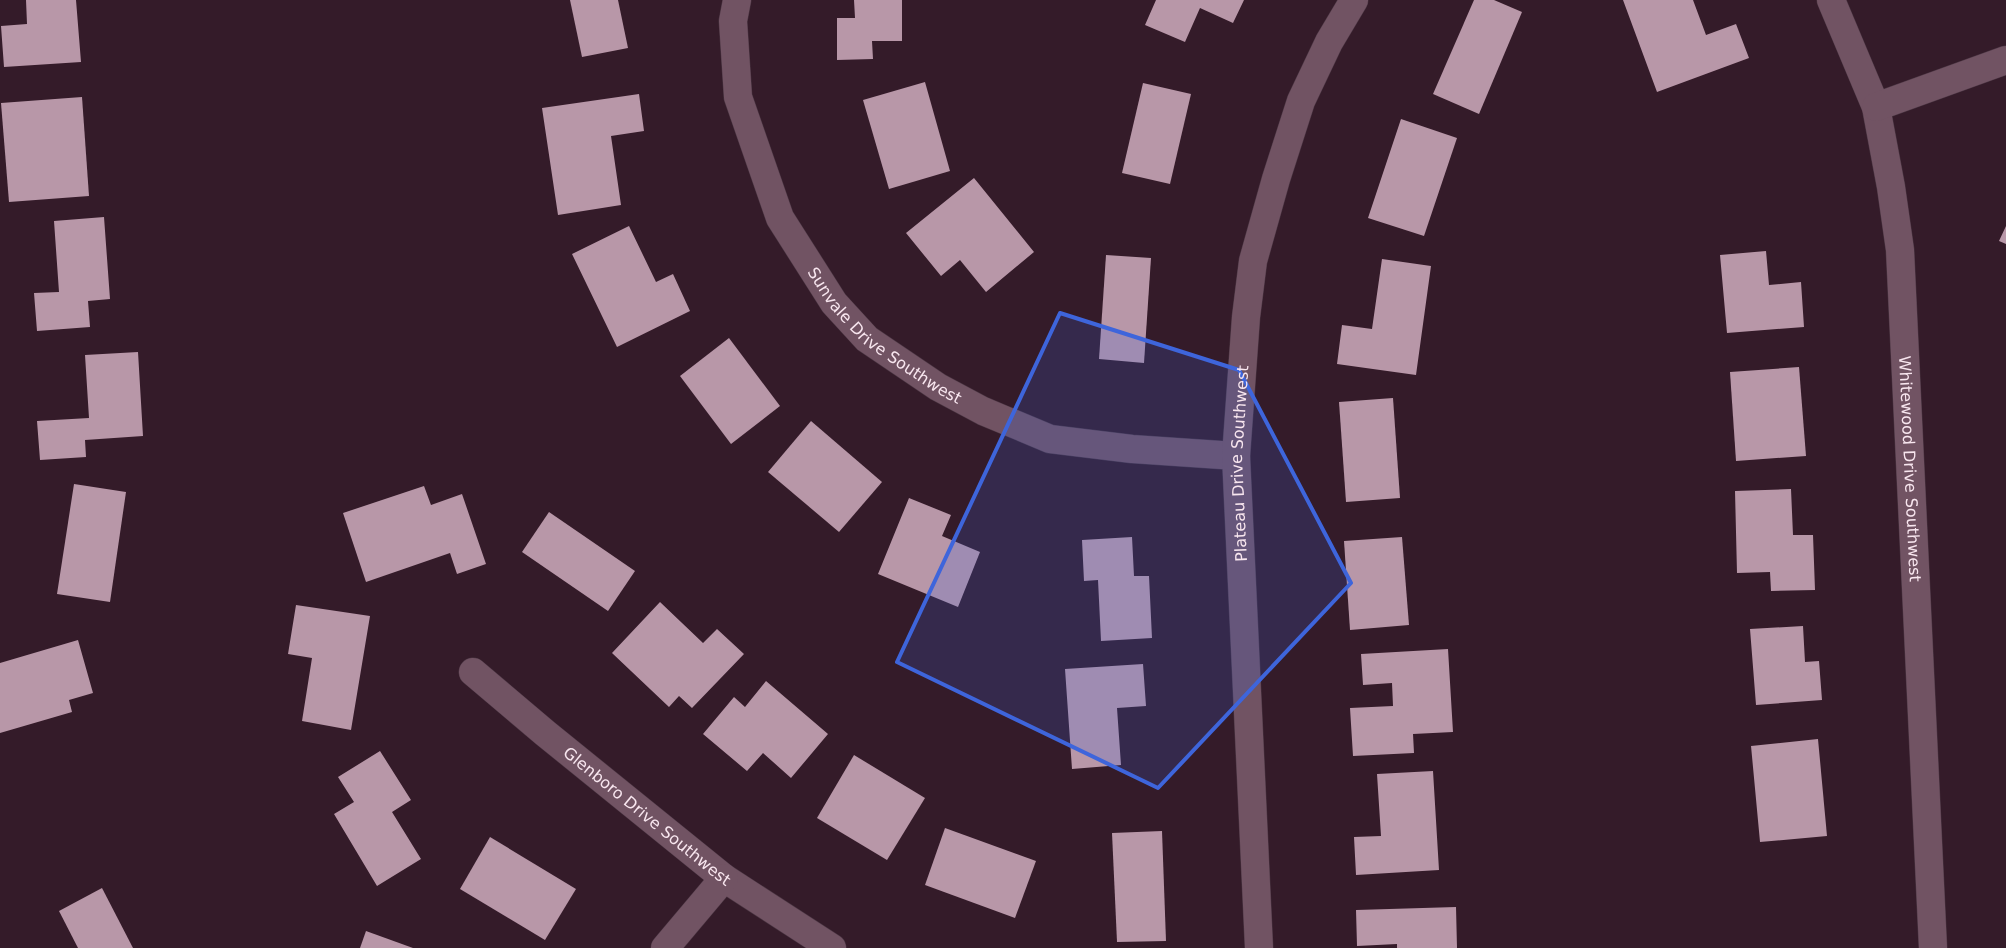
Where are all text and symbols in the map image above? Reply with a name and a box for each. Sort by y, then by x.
street label: Sunvale Drive Southwest [804,264,965,408]
street label: Whitewood Drive Southwest [1895,355,1925,582]
street label: Plateau Drive Southwest [1227,365,1252,562]
street label: Glenboro Drive Southwest [559,743,734,890]

